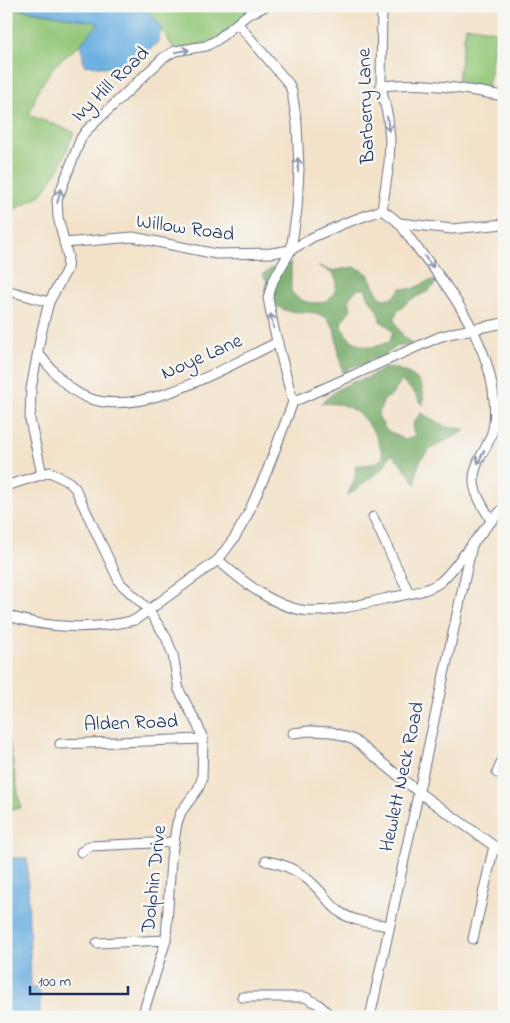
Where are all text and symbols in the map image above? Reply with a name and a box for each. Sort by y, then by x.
street label: Ivy Hill Road [65,40,157,130]
one-way arrow [174,46,190,56]
street label: Barberry Lane [350,48,384,165]
one-way arrow [383,116,393,132]
one-way arrow [293,157,303,174]
one-way arrow [54,188,64,204]
street label: Willow Road [134,208,236,250]
one-way arrow [423,255,434,268]
one-way arrow [267,314,277,330]
street label: Noye Lane [157,327,247,389]
one-way arrow [476,449,485,464]
street label: Hewlett Neck Road [373,699,433,855]
street label: Alden Road [83,708,179,740]
street label: Dolphin Drive [135,824,175,935]
scale bar [30,963,128,995]
text: 100 m [38,971,71,993]

